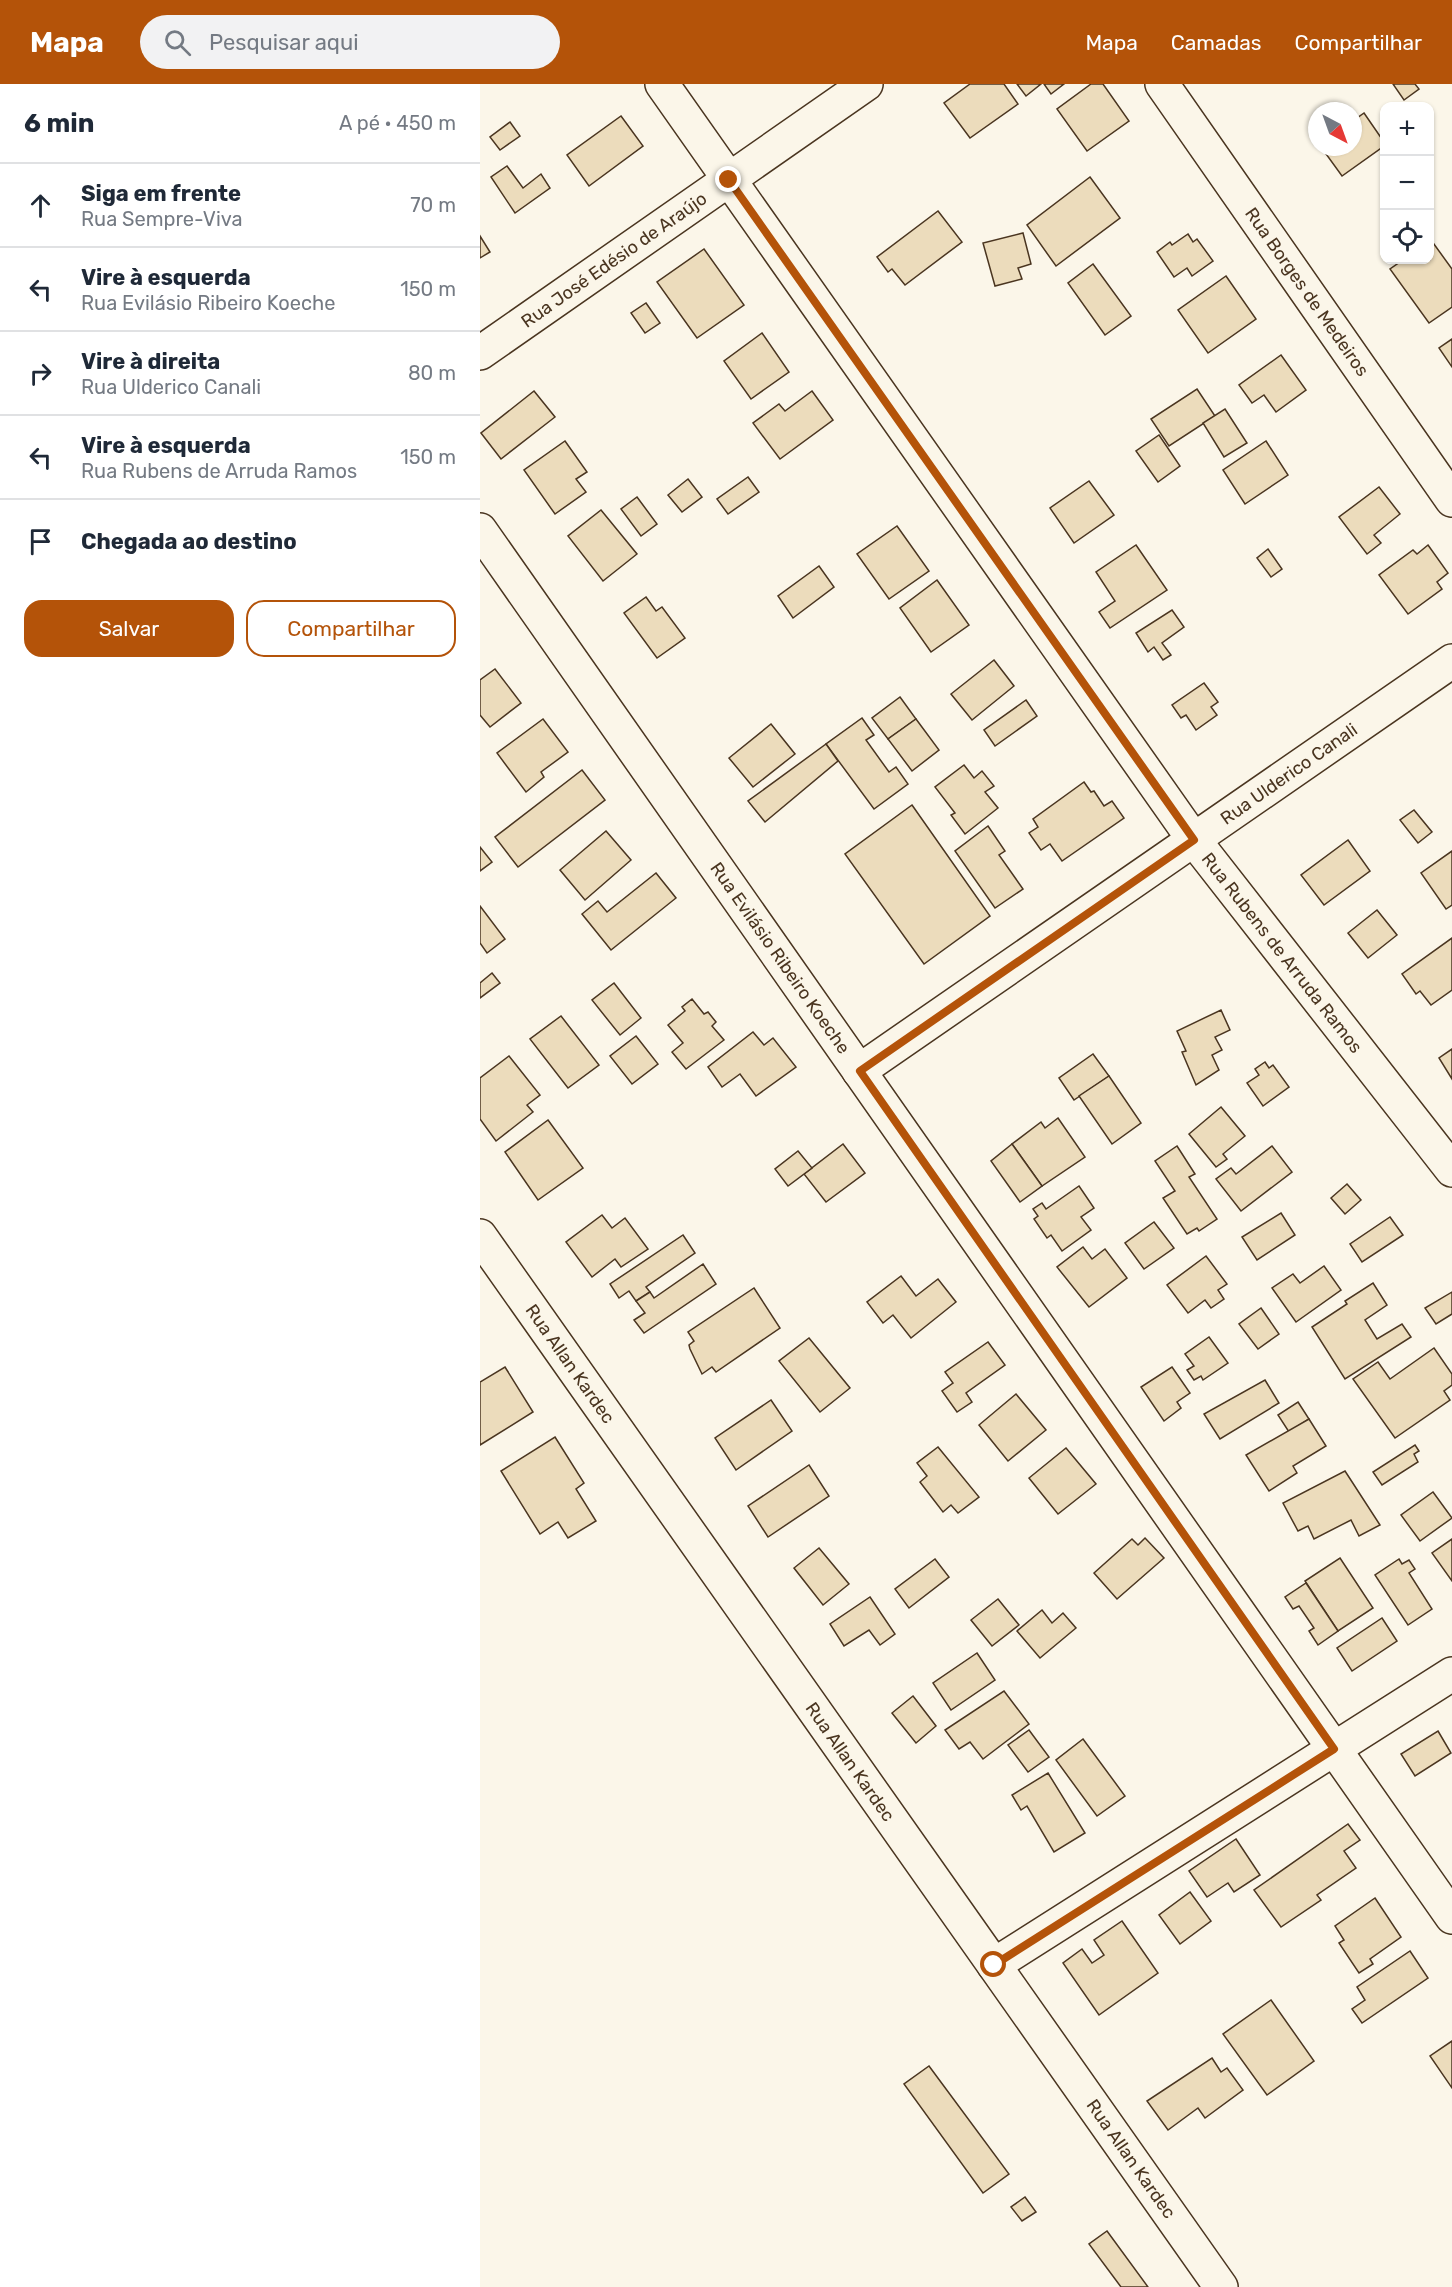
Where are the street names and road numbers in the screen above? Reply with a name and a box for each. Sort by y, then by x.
street label: Rua José Edésio de Araújo [517,187,711,333]
street label: Rua Borges de Medeiros [1240,203,1374,381]
street label: Rua Ulderico Canali [1216,718,1362,830]
street label: Rua Rubens de Arruda Ramos [1197,848,1367,1058]
street label: Rua Evilásio Ribeiro Koeche [705,858,855,1058]
street label: Rua Allan Kardec [521,1300,619,1428]
street label: Rua Allan Kardec [801,1698,899,1826]
street label: Rua Allan Kardec [1082,2095,1180,2223]

